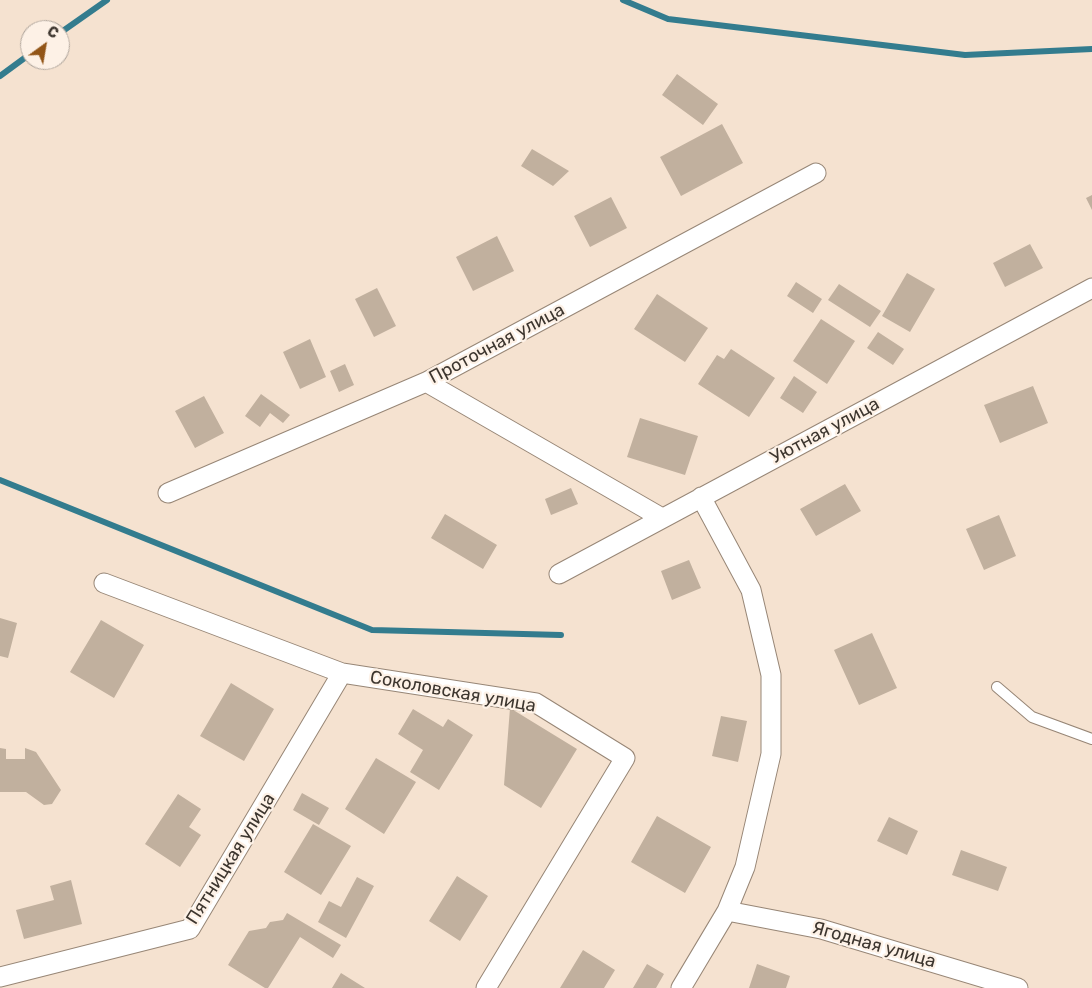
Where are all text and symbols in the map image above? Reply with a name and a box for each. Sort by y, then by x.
north arrow [20,20,70,70]
text: С [44,23,61,43]
street label: Проточная улица [426,299,568,389]
street label: Уютная улица [767,393,883,469]
street label: Соколовская улица [368,667,538,717]
street label: Пятницкая улица [182,789,280,929]
street label: Ягодная улица [810,917,938,973]

